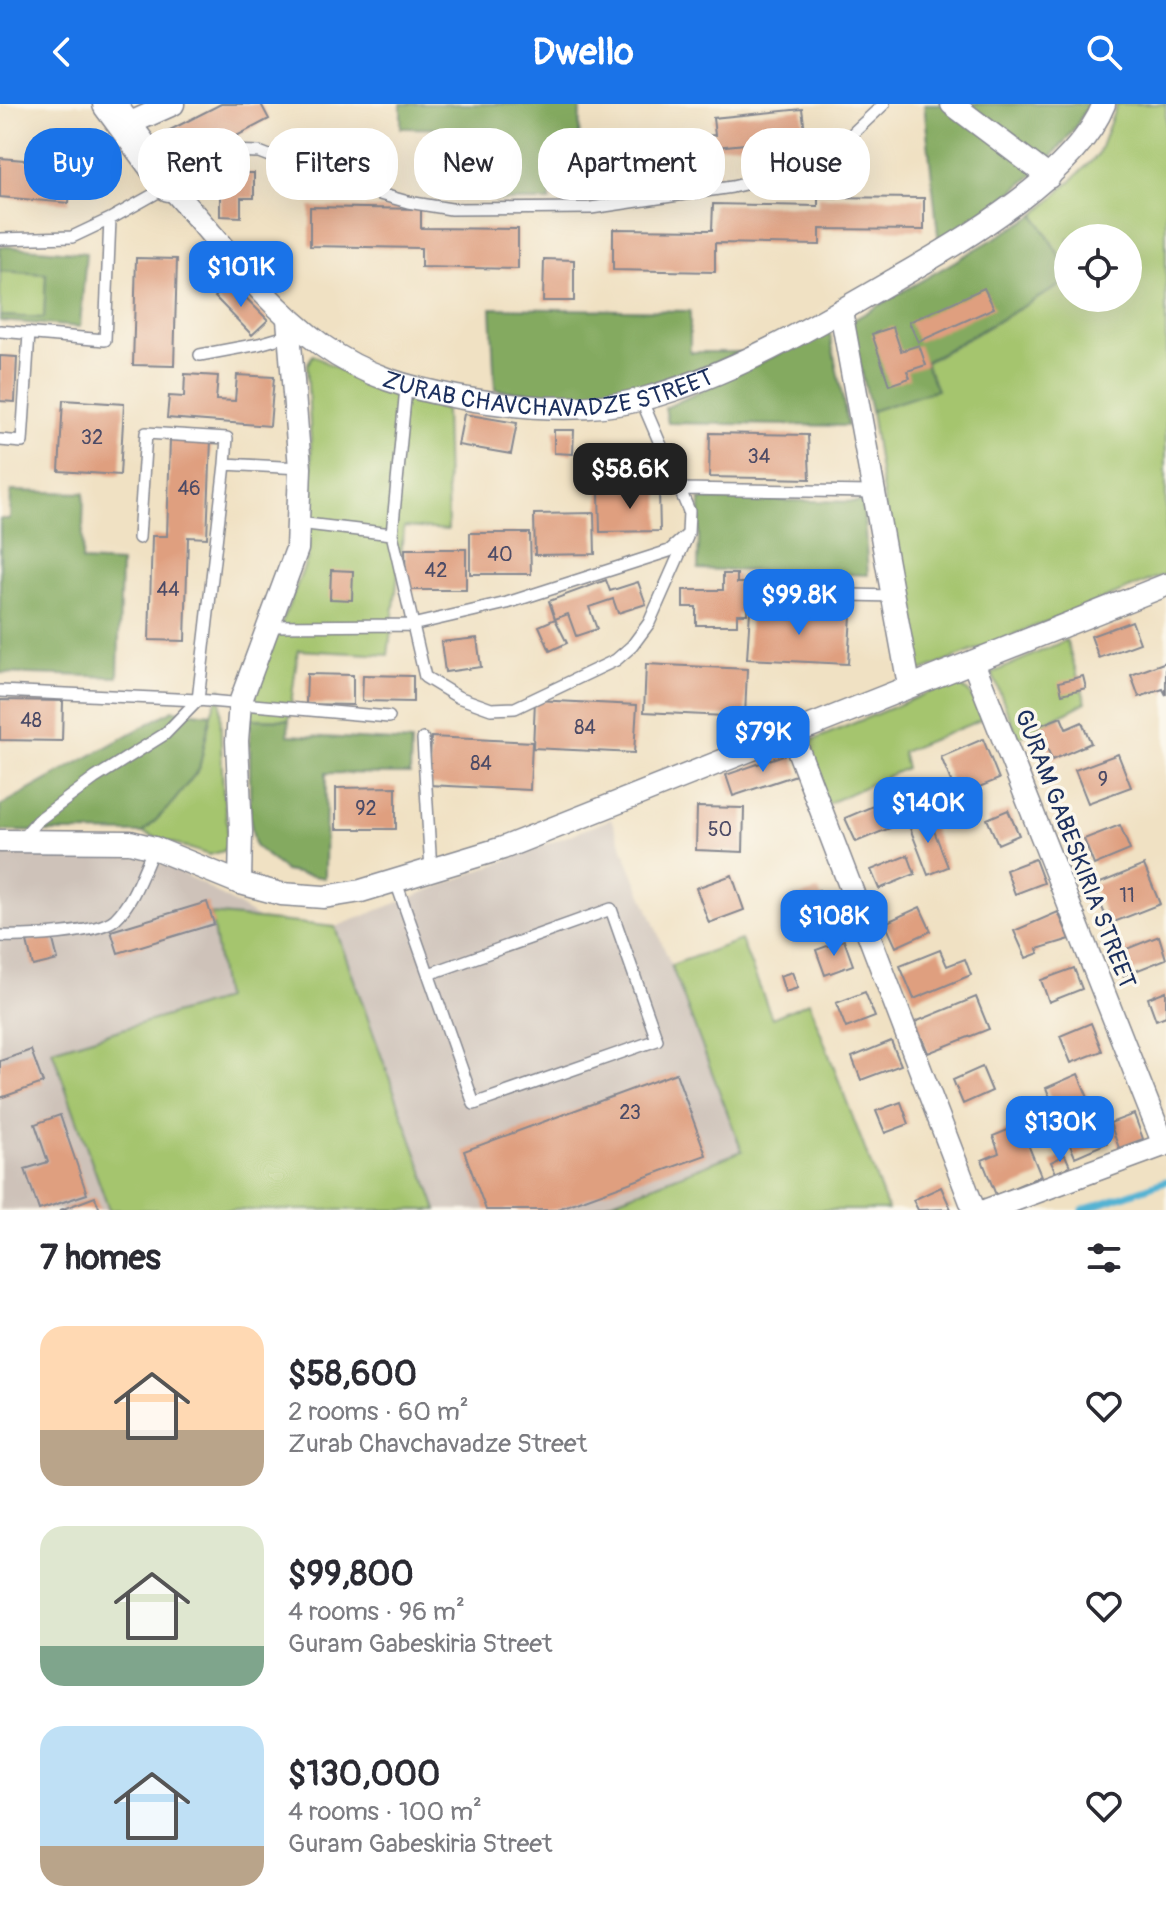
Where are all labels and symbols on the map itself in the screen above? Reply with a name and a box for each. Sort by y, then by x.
pin: $101K [185,241,297,309]
street label: ZURAB CHAVCHAVADZE STREET [379,355,715,389]
text: ZURAB CHAVCHAVADZE STREET [379,362,717,423]
house number: 32 [81,425,103,450]
pin: $58.6K [565,443,695,511]
house number: 34 [748,444,771,469]
house number: 46 [177,476,201,501]
house number: 40 [487,542,513,567]
house number: 42 [425,558,447,583]
pin: $99.8K [734,569,864,637]
house number: 44 [156,577,180,602]
street label: GURAM GABESKIRIA STREET [1008,705,1142,993]
pin: $79K [716,706,810,774]
house number: 48 [20,708,42,733]
house number: 84 [574,715,596,740]
house number: 84 [470,751,492,776]
house number: 9 [1098,767,1108,792]
pin: $140K [872,777,984,845]
house number: 92 [355,796,377,821]
house number: 50 [708,817,732,842]
house number: 11 [1119,883,1135,908]
pin: $108K [778,890,890,958]
pin: $130K [1004,1096,1116,1164]
house number: 23 [619,1100,641,1125]

